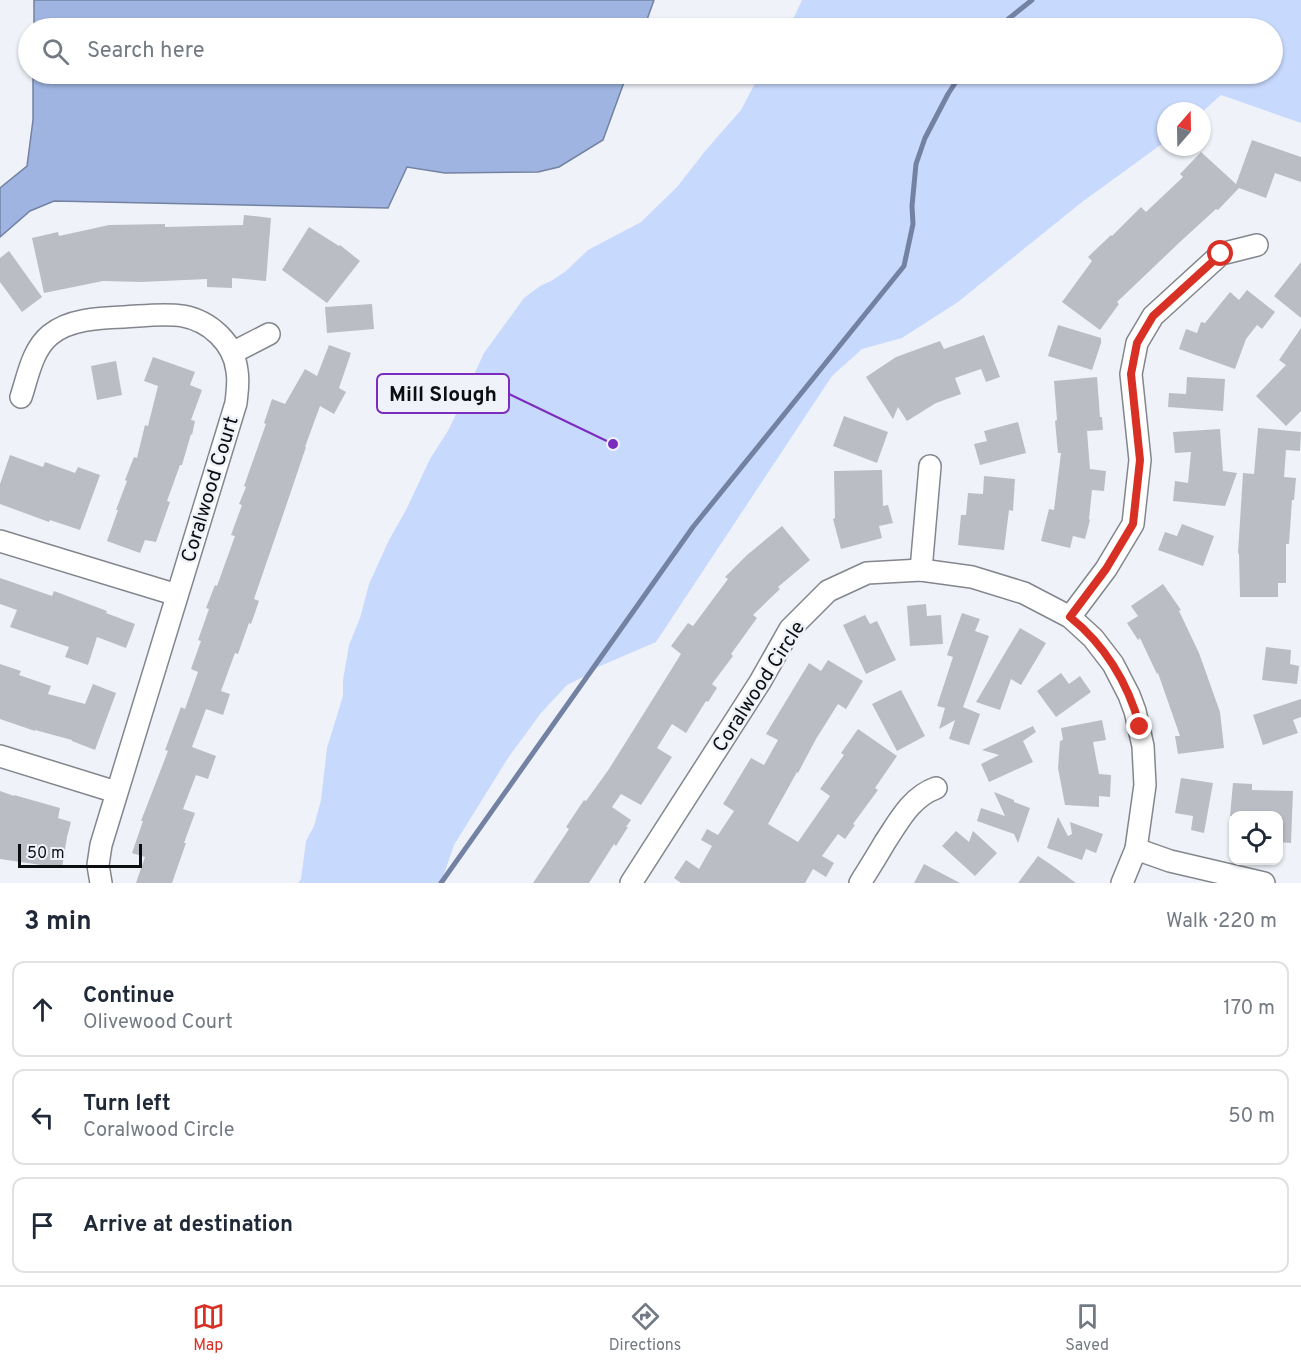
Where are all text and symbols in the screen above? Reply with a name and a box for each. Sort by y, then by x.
search box [18,18,1283,84]
icon: search [39,35,72,68]
text: Search here [87,38,205,65]
north arrow [1157,102,1211,156]
route start [1207,240,1233,266]
callout: Mill Slough [377,374,509,413]
text: Mill Slough [389,382,497,409]
street label: Coralwood Court [176,413,245,566]
street label: Coralwood Circle [708,616,812,758]
route end [1126,713,1152,739]
map controls [1229,811,1283,865]
button: locate [1229,811,1283,865]
scale bar [18,841,142,868]
text: 50 m [27,844,65,864]
text: 3 min [24,906,92,939]
text: Walk · 220 m [1166,909,1277,935]
text: Continue [83,983,174,1010]
icon: ahead [26,993,59,1026]
text: 170 m [1223,996,1275,1022]
text: Olivewood Court [83,1010,233,1036]
text: Turn left [83,1091,171,1118]
icon: left [26,1101,59,1134]
text: 50 m [1228,1104,1275,1130]
text: Coralwood Circle [83,1118,235,1144]
icon: arrive [26,1209,59,1242]
text: Arrive at destination [83,1212,293,1239]
tab: Map [192,1300,225,1356]
tab: Directions [609,1300,681,1356]
tab: Saved [1065,1300,1109,1356]

